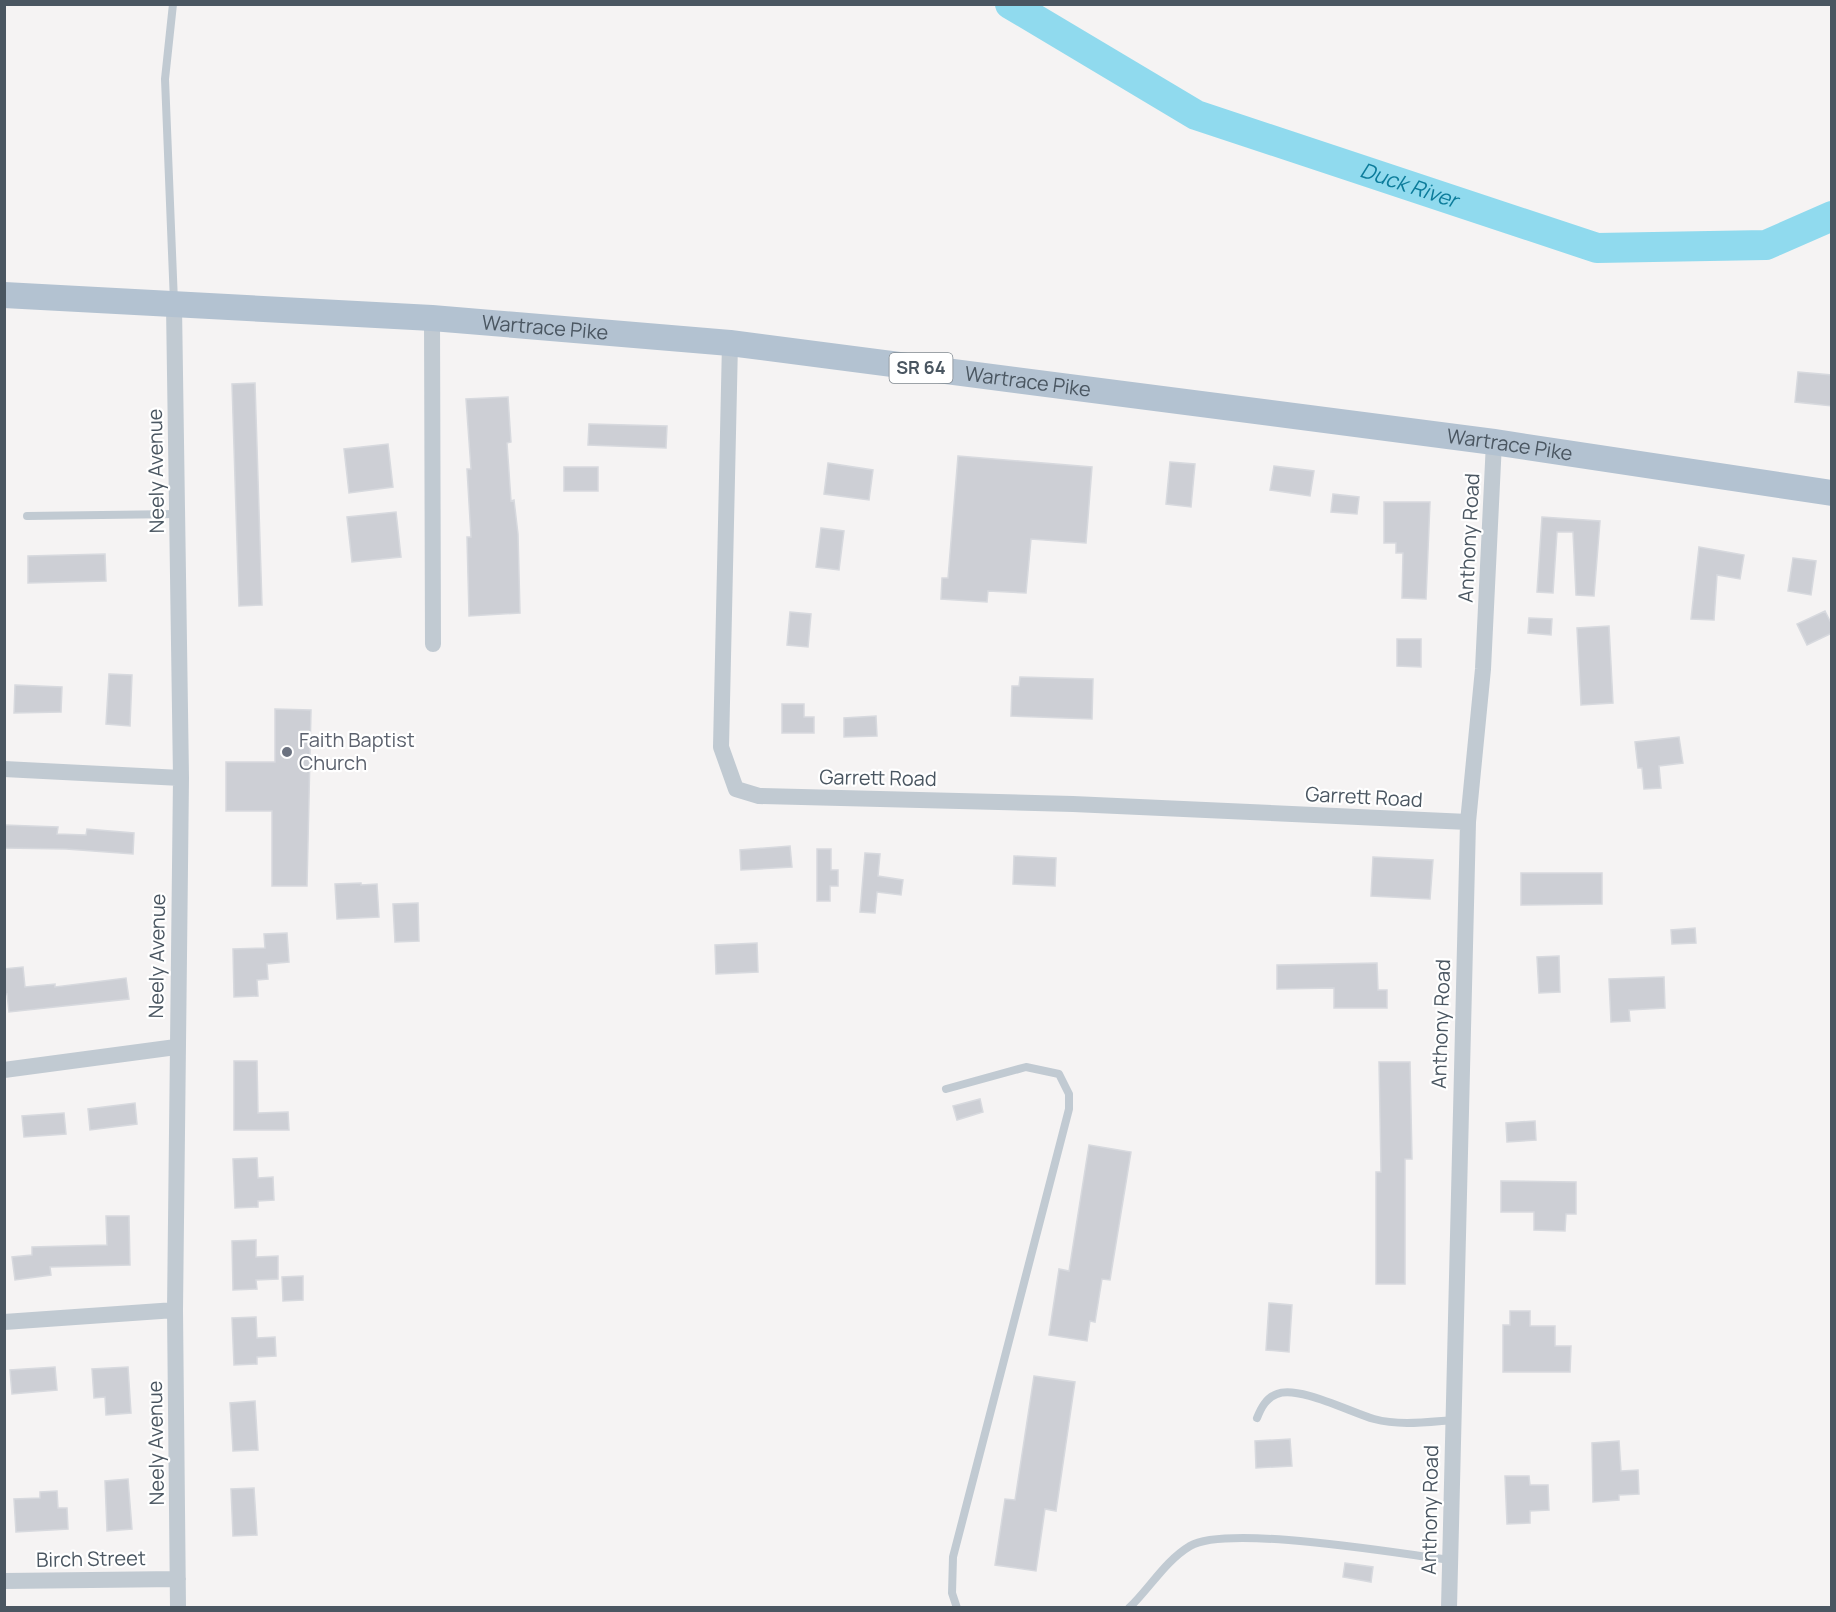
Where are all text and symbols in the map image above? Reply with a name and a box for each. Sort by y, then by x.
water label: Duck River [1357,155,1464,215]
street label: Wartrace Pike [481,308,609,346]
road number: SR 64 [890,353,952,383]
street label: Wartrace Pike [963,360,1093,403]
street label: Neely Avenue [141,408,170,534]
street label: Wartrace Pike [1445,422,1575,467]
street label: Anthony Road [1452,473,1485,603]
place label: Faith Baptist Church [299,726,415,776]
marker: Faith Baptist Church [280,745,294,759]
street label: Garrett Road [819,763,937,792]
street label: Garrett Road [1305,780,1423,813]
street label: Neely Avenue [142,893,171,1019]
street label: Anthony Road [1425,959,1456,1089]
street label: Neely Avenue [141,1380,170,1506]
street label: Anthony Road [1415,1445,1444,1575]
street label: Birch Street [36,1544,146,1573]

